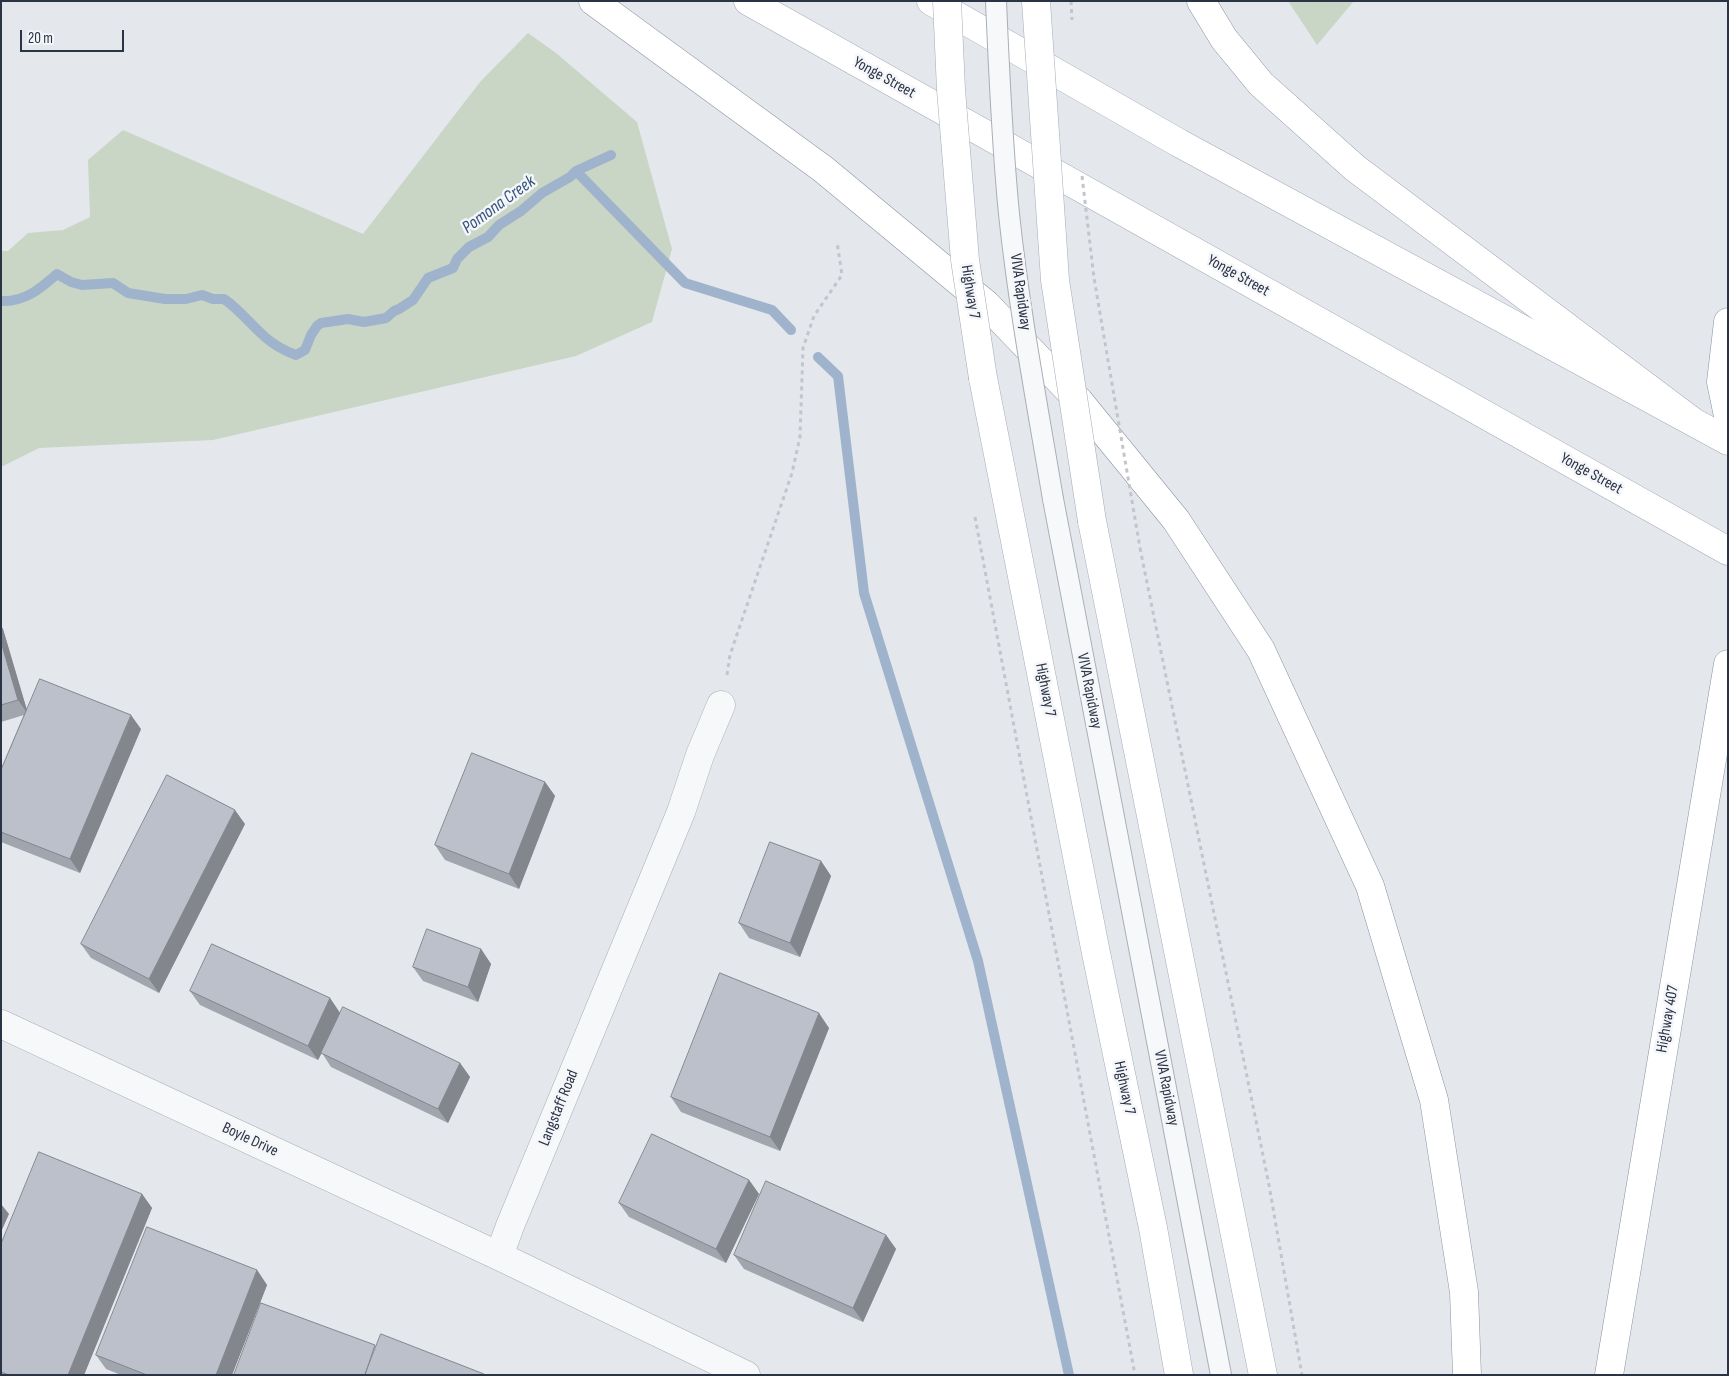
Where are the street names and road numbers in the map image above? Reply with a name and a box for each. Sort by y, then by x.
street label: Yonge Street [849,53,919,103]
street label: Yonge Street [1203,251,1273,301]
street label: VIVA Rapidway [1005,252,1035,332]
street label: Highway 7 [956,264,984,320]
street label: Yonge Street [1556,449,1626,499]
street label: VIVA Rapidway [1072,651,1106,731]
street label: Highway 7 [1030,662,1060,718]
street label: Highway 407 [1653,984,1683,1054]
street label: VIVA Rapidway [1149,1048,1183,1128]
street label: Highway 7 [1109,1059,1139,1117]
street label: Langstaff Road [535,1067,583,1149]
street label: Boyle Drive [219,1119,281,1161]

